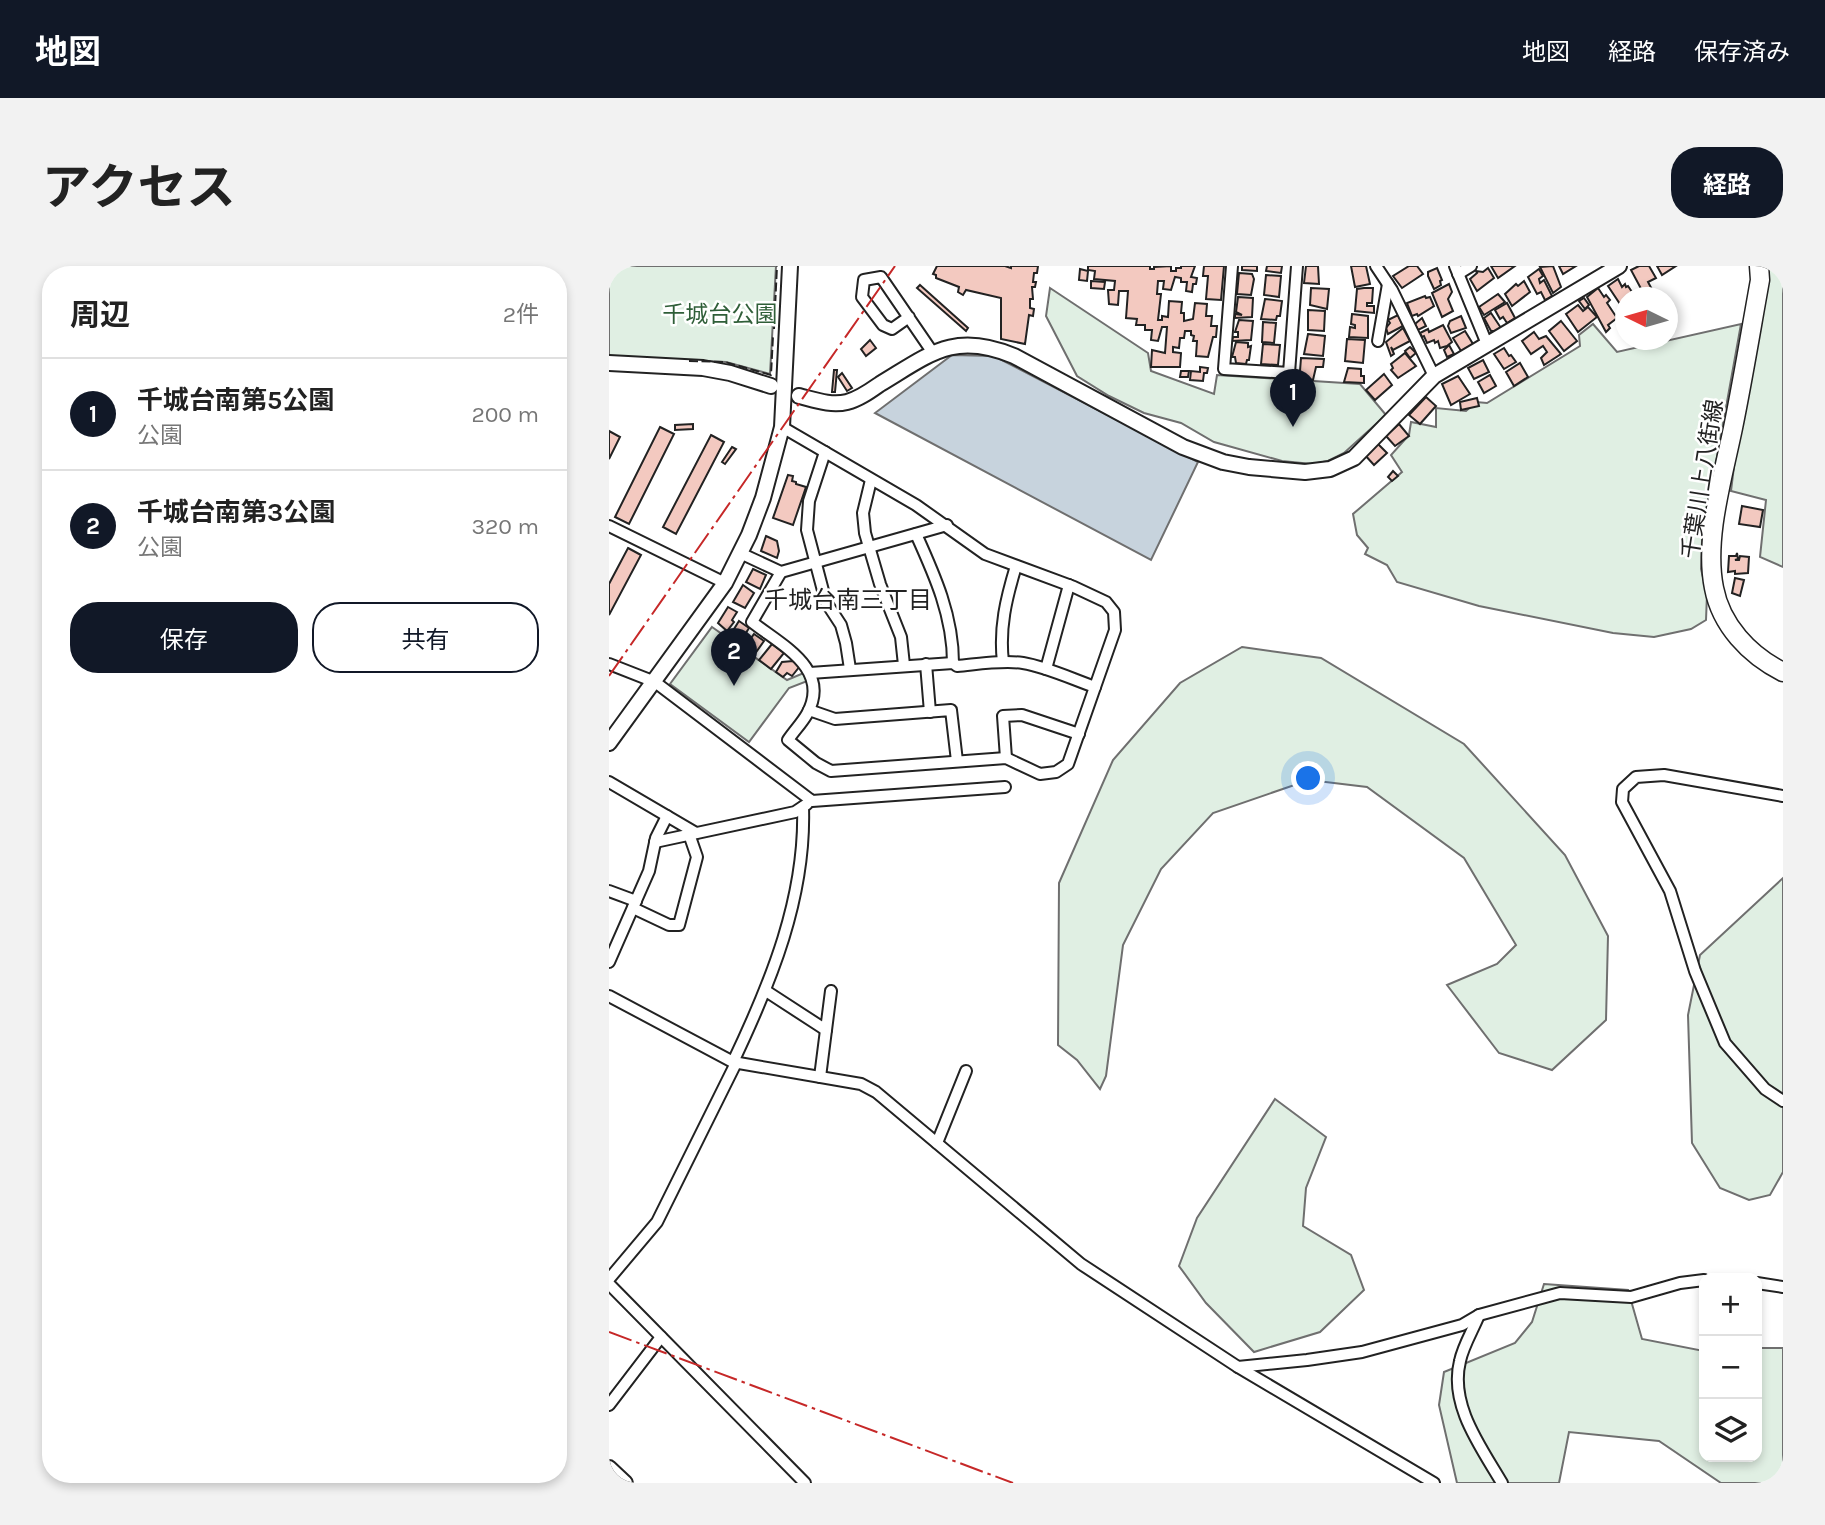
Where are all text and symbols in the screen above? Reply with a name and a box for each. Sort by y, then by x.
text: 地図 [35,33,101,71]
text: 地図 [1522,38,1570,66]
text: 経路 [1608,38,1656,66]
text: 保存済み [1694,38,1790,66]
button: 経路 [1671,147,1783,218]
text: アクセス [42,159,236,216]
north arrow [1615,287,1678,350]
text: 周辺 [70,297,130,333]
text: 2件 [503,301,539,328]
park label: 千城台公園 [663,301,778,328]
pin: 1 [1270,369,1316,427]
text: 千城台南第5公園 [137,385,334,416]
street label: 千葉川上八街線 [1677,397,1728,561]
text: 1 [89,401,97,428]
text: 200 m [471,401,539,428]
text: 公園 [137,422,183,449]
text: 千城台南第3公園 [137,497,335,528]
text: 2 [86,513,100,540]
text: 320 m [471,513,539,540]
text: 公園 [137,534,183,561]
district label: 千城台南三丁目 [764,586,932,614]
button: 保存 [70,602,298,673]
button: 共有 [312,602,539,673]
pin: 2 [711,628,757,686]
your location [1291,761,1325,795]
map controls [1699,1273,1762,1462]
button: + [1699,1273,1762,1336]
button: − [1699,1336,1762,1399]
button: layers [1699,1399,1762,1462]

